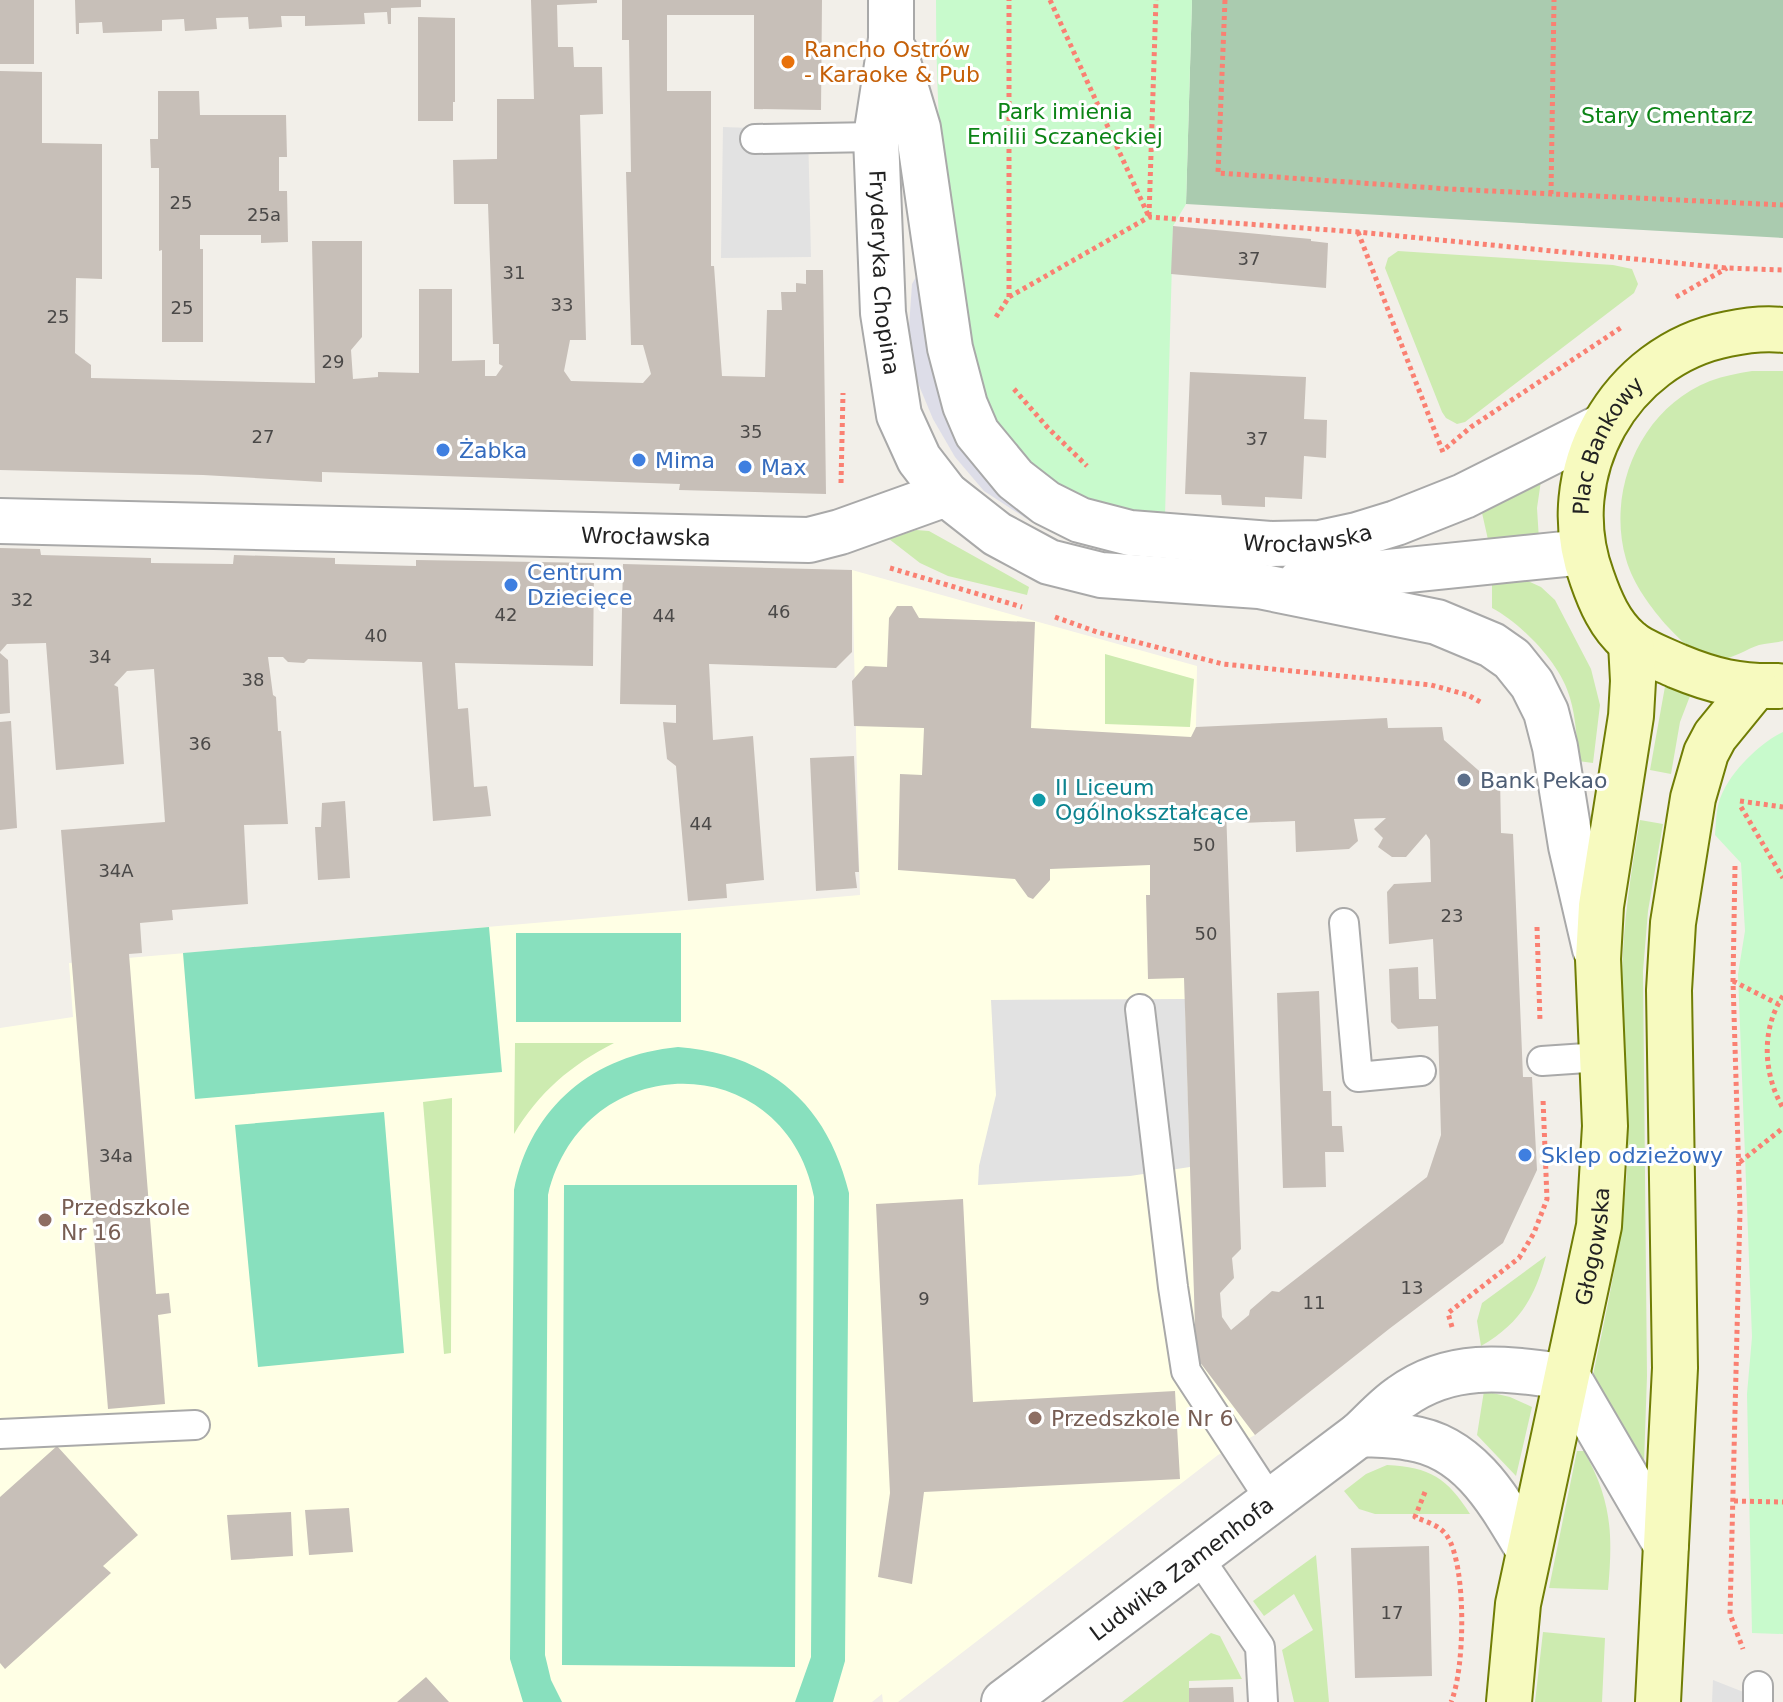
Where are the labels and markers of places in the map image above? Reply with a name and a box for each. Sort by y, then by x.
place label: Rancho Ostrów - Karaoke & Pub [804,37,980,87]
marker: Rancho Ostrów - Karaoke & Pub [779,53,797,71]
place label: Żabka [459,438,527,463]
marker: Żabka [434,441,452,459]
place label: Mima [655,448,715,473]
marker: Mima [630,451,648,469]
place label: Max [761,455,806,480]
marker: Max [736,458,754,476]
place label: Centrum Dziecięce [527,560,633,610]
marker: Centrum Dziecięce [502,576,520,594]
place label: Bank Pekao [1480,768,1608,793]
marker: Bank Pekao [1455,771,1473,789]
place label: II Liceum Ogólnokształcące [1055,775,1249,825]
marker: II Liceum Ogólnokształcące [1030,791,1048,809]
place label: Sklep odzieżowy [1541,1143,1723,1168]
marker: Sklep odzieżowy [1516,1146,1534,1164]
place label: Przedszkole Nr 16 [61,1195,190,1245]
marker: Przedszkole Nr 16 [36,1211,54,1229]
place label: Przedszkole Nr 6 [1051,1406,1234,1431]
marker: Przedszkole Nr 6 [1026,1409,1044,1427]

